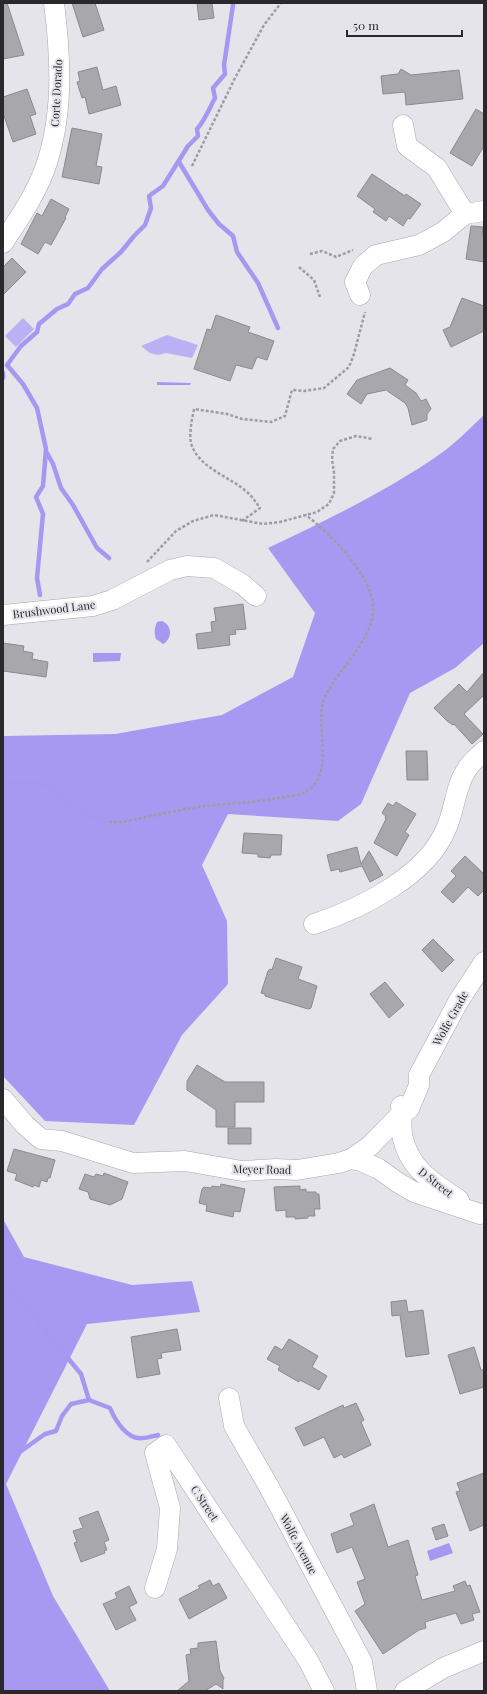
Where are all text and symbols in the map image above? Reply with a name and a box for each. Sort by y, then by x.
scale bar [347,12,462,38]
text: 50 m [353,17,379,33]
street label: Corte Dorado [47,59,65,127]
street label: Brushwood Lane [12,596,97,622]
street label: Wolfe Grade [428,988,471,1049]
street label: Meyer Road [233,1161,292,1177]
street label: D Street [416,1164,457,1200]
street label: C Street [188,1482,222,1524]
street label: Wolfe Avenue [276,1510,321,1577]

